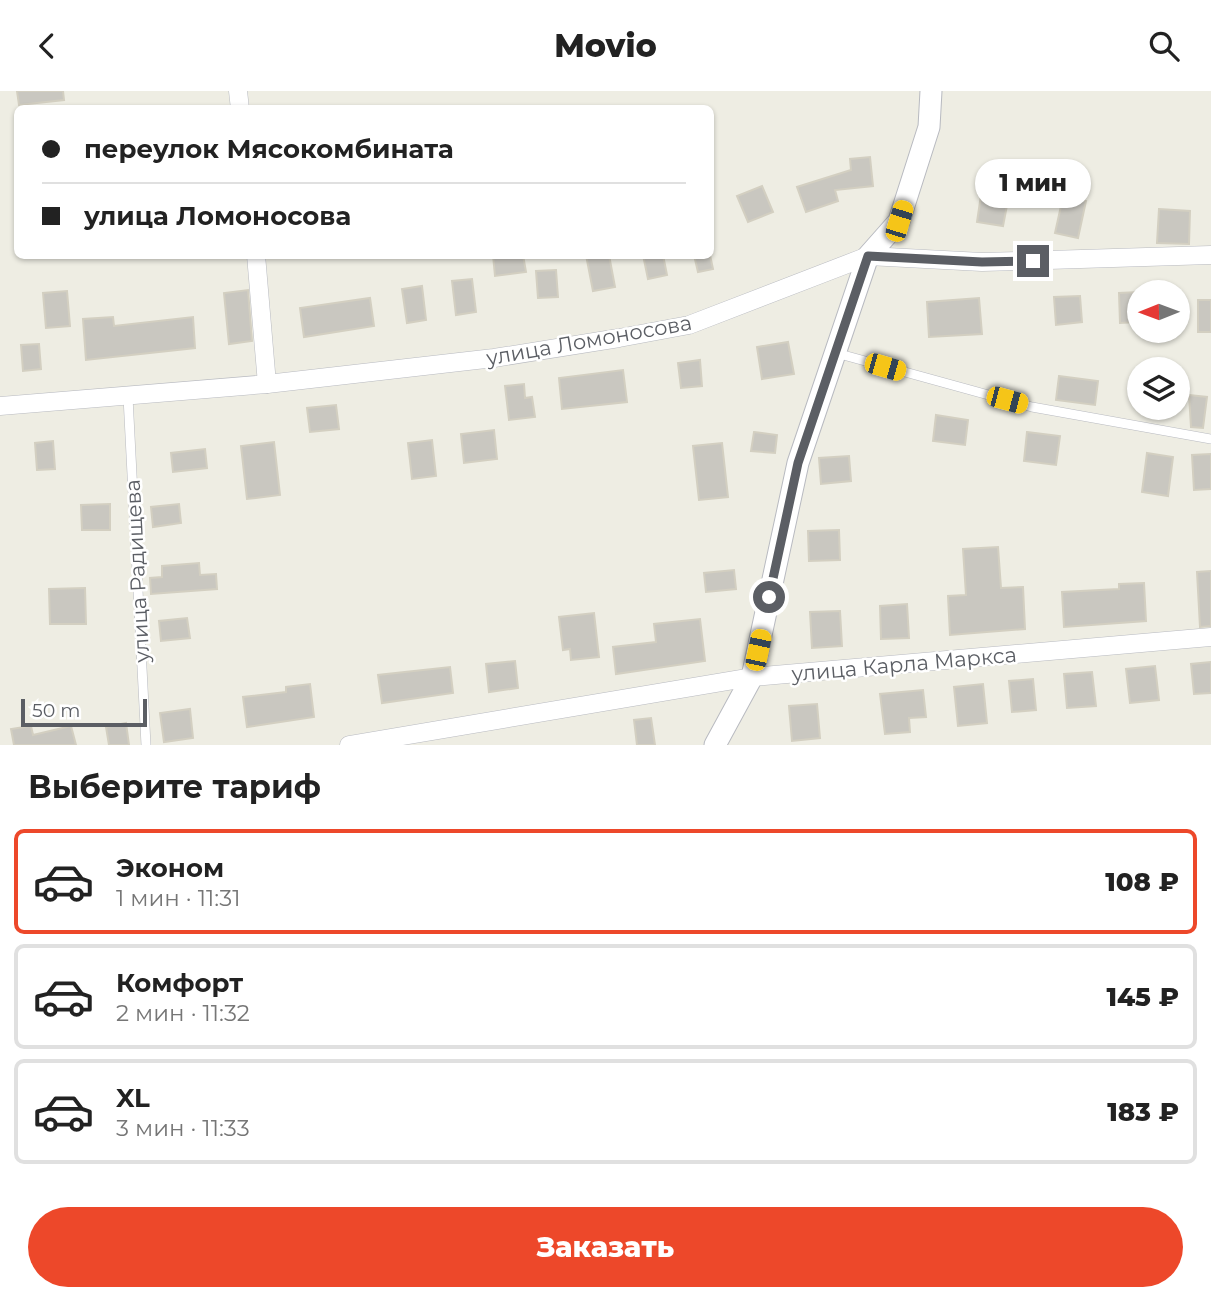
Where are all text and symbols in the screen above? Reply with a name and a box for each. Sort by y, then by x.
text: Movio [554,26,657,65]
icon: back [28,27,66,65]
icon: search [1145,27,1183,65]
text: переулок Мясокомбината [84,133,454,165]
callout: 1 мин [975,159,1091,209]
text: 1 мин [999,169,1067,197]
car [883,198,916,244]
text: улица Ломоносова [84,200,351,232]
route end [1017,245,1049,277]
north arrow [1127,280,1190,343]
map controls [1127,280,1190,420]
street label: улица Ломоносова [483,310,694,371]
car [862,351,909,383]
button: layers [1127,357,1190,420]
car [984,384,1031,416]
street label: улица Радищева [120,479,154,664]
route start [753,581,785,613]
car [744,627,773,673]
street label: улица Карла Маркса [789,642,1018,686]
scale bar [21,695,147,727]
text: 50 m [32,699,80,722]
text: Выберите тариф [28,767,321,806]
icon: car [32,850,95,913]
text: Эконом [116,852,224,884]
text: 108 ₽ [1105,866,1179,898]
text: 1 мин · 11:31 [116,884,240,912]
icon: car [32,965,95,1028]
text: Комфорт [116,967,243,999]
text: 145 ₽ [1106,981,1179,1013]
text: 2 мин · 11:32 [116,999,250,1027]
icon: car [32,1080,95,1143]
text: XL [116,1082,150,1114]
text: 183 ₽ [1107,1096,1179,1128]
text: 3 мин · 11:33 [116,1114,250,1142]
button: Заказать [28,1207,1183,1287]

